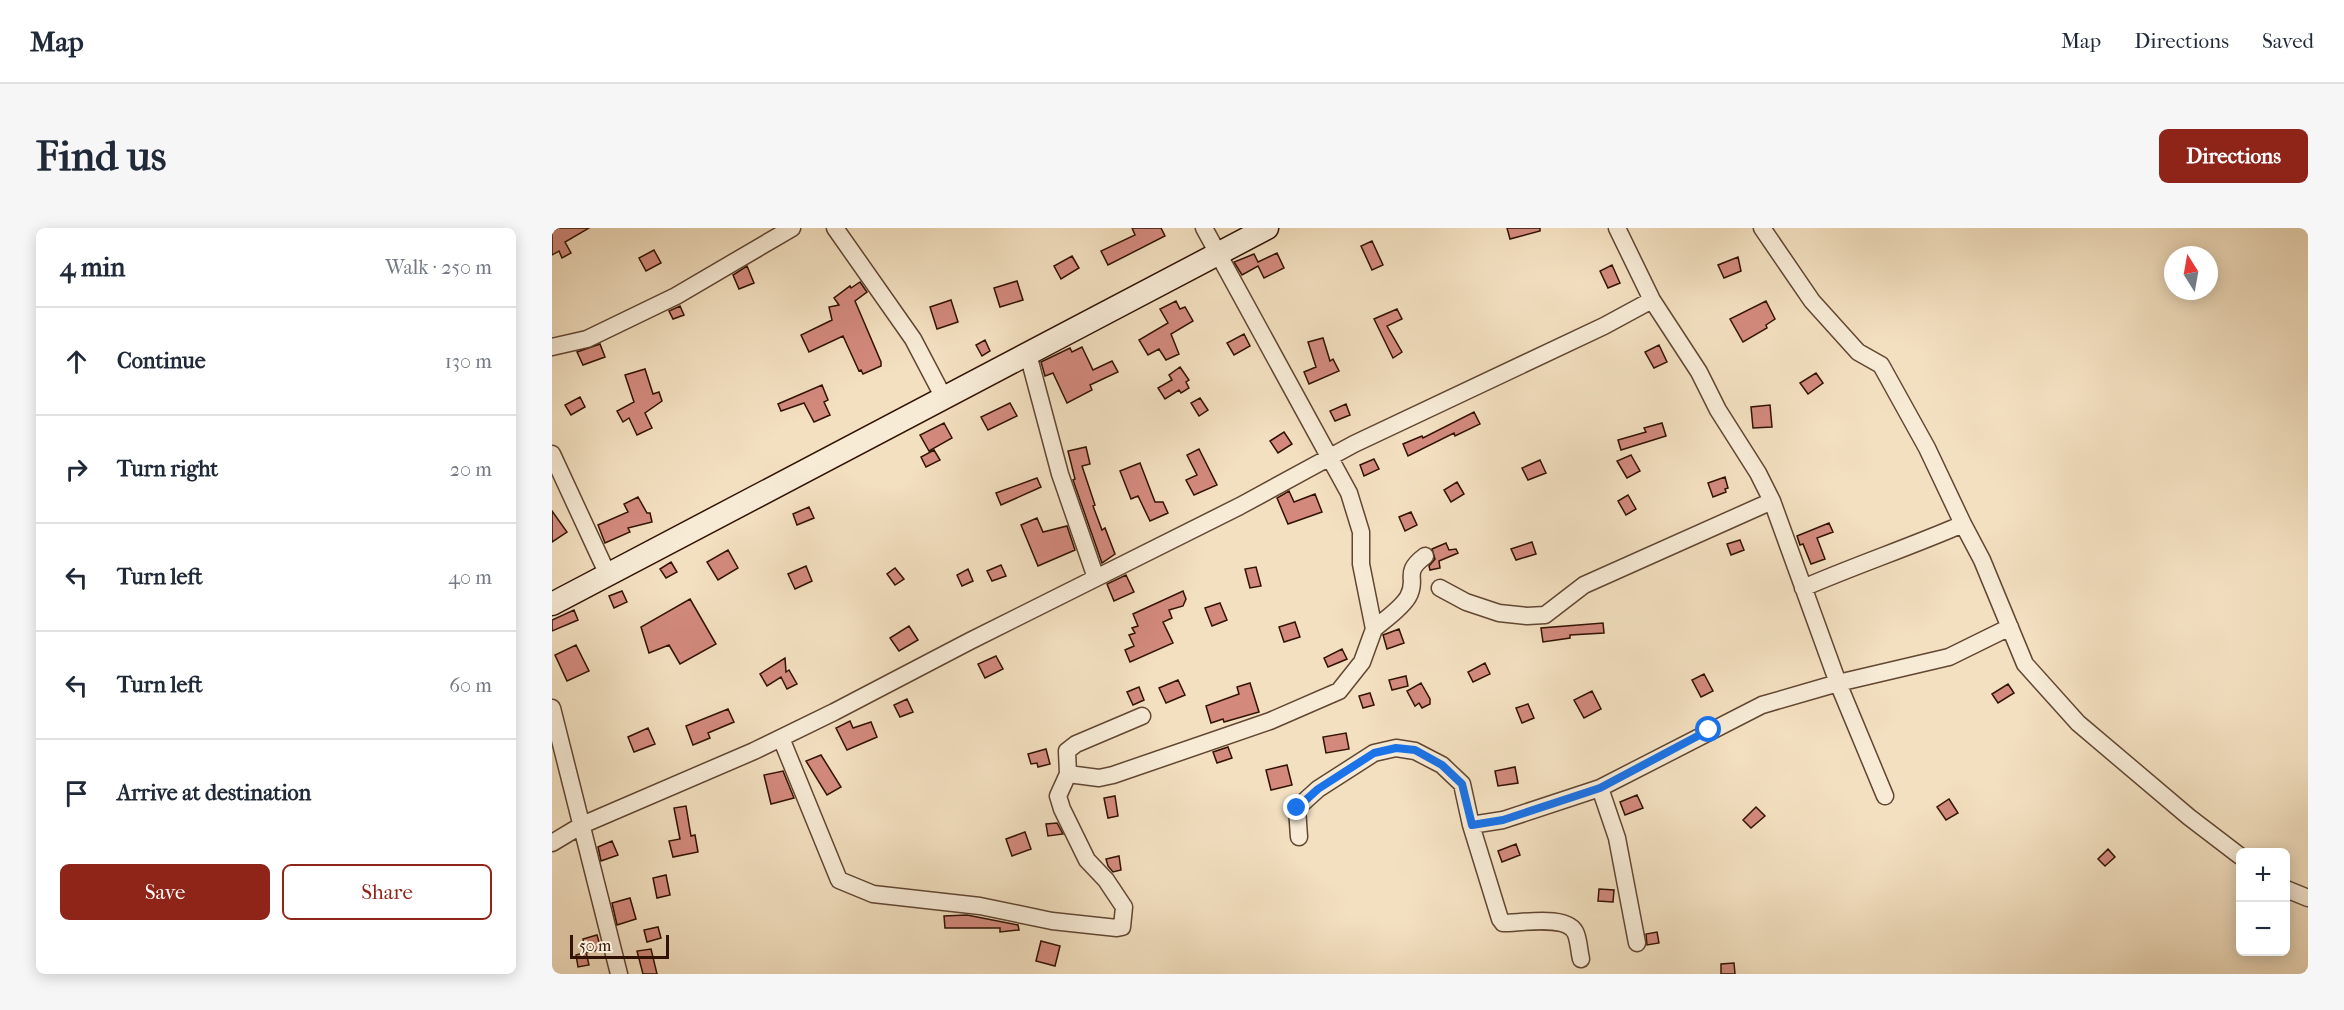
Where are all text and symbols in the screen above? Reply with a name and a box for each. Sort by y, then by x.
text: Map [30,25,84,58]
text: Map [2061,29,2101,53]
text: Directions [2134,29,2229,53]
text: Saved [2262,29,2314,53]
button: Directions [2159,129,2308,183]
text: Find us [36,132,166,181]
north arrow [2164,246,2218,300]
text: 4 min [60,252,125,283]
text: Walk · 250 m [385,256,492,279]
icon: ahead [60,345,93,378]
text: Continue [117,348,206,374]
text: 130 m [445,350,492,373]
icon: right [60,453,93,486]
text: Turn right [117,456,218,482]
text: 20 m [450,458,492,481]
icon: left [60,561,93,594]
text: Turn left [117,564,203,590]
text: 40 m [448,566,492,589]
icon: left [60,669,93,702]
text: Turn left [117,672,203,698]
text: 60 m [449,674,492,697]
route start [1695,716,1721,742]
icon: arrive [60,777,93,810]
text: Arrive at destination [117,780,311,806]
route end [1283,794,1309,820]
map controls [2236,848,2290,956]
button: + [2236,848,2290,902]
button: Save [60,864,270,920]
button: Share [282,864,492,920]
button: − [2236,902,2290,956]
scale bar [570,932,669,960]
text: 50 m [579,936,611,955]

